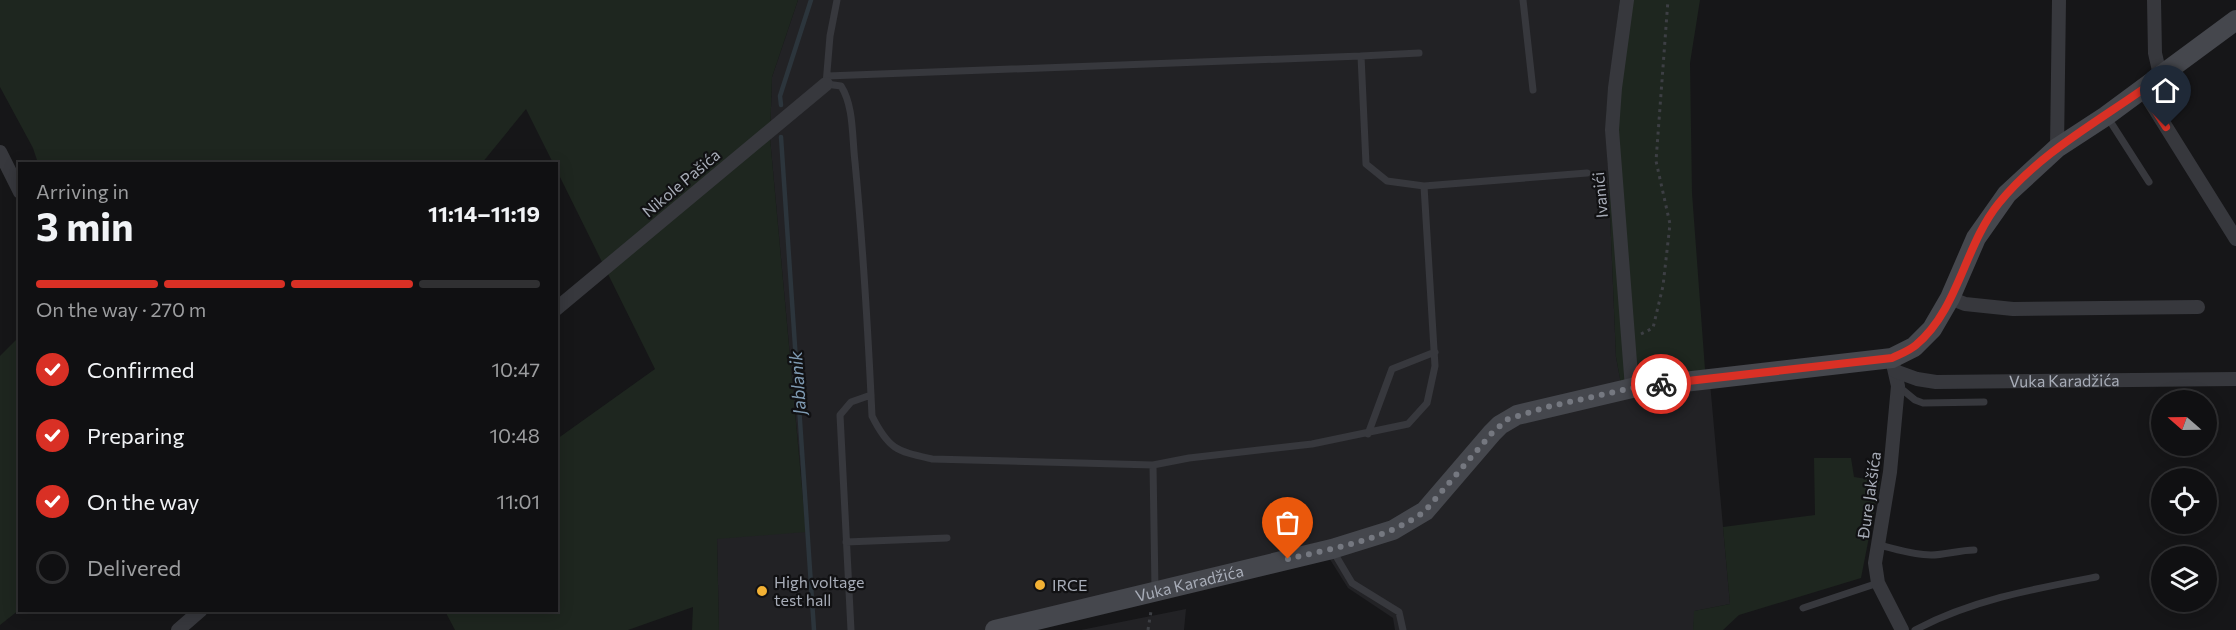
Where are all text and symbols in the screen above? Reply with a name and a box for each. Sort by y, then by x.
pin [2140,65,2191,127]
icon: home [2149,74,2182,107]
street label: Nikole Pašića [638,145,723,221]
street label: Ivanići [1588,171,1611,219]
text: Arriving in [36,179,129,203]
text: 11:14–11:19 [428,200,540,227]
text: 3 min [36,201,134,249]
text: On the way · 270 m [36,297,206,321]
water label: Jablanik [784,349,810,418]
icon: check [36,353,69,386]
courier [1631,354,1691,414]
text: Confirmed [87,356,194,383]
text: 10:47 [492,357,540,381]
icon: bike [1645,368,1678,401]
street label: Vuka Karadžića [2009,370,2120,390]
north arrow [2151,390,2217,456]
map controls [2151,390,2217,612]
icon: check [36,419,69,452]
text: Preparing [87,422,184,449]
text: 10:48 [490,423,540,447]
street label: Đure Jakšića [1853,450,1884,541]
button: locate [2151,468,2217,534]
icon: check [36,485,69,518]
text: On the way [87,488,199,515]
text: 11:01 [497,489,540,513]
pin [1262,497,1313,559]
icon: bag [1271,506,1304,539]
button: layers [2151,546,2217,612]
text: Delivered [87,554,181,581]
street label: Vuka Karadžića [1133,561,1245,605]
place label: High voltage test hall [774,572,864,609]
place label: IRCE [1052,575,1087,594]
marker: IRCE [1033,578,1047,592]
marker: High voltage test hall [755,584,769,598]

